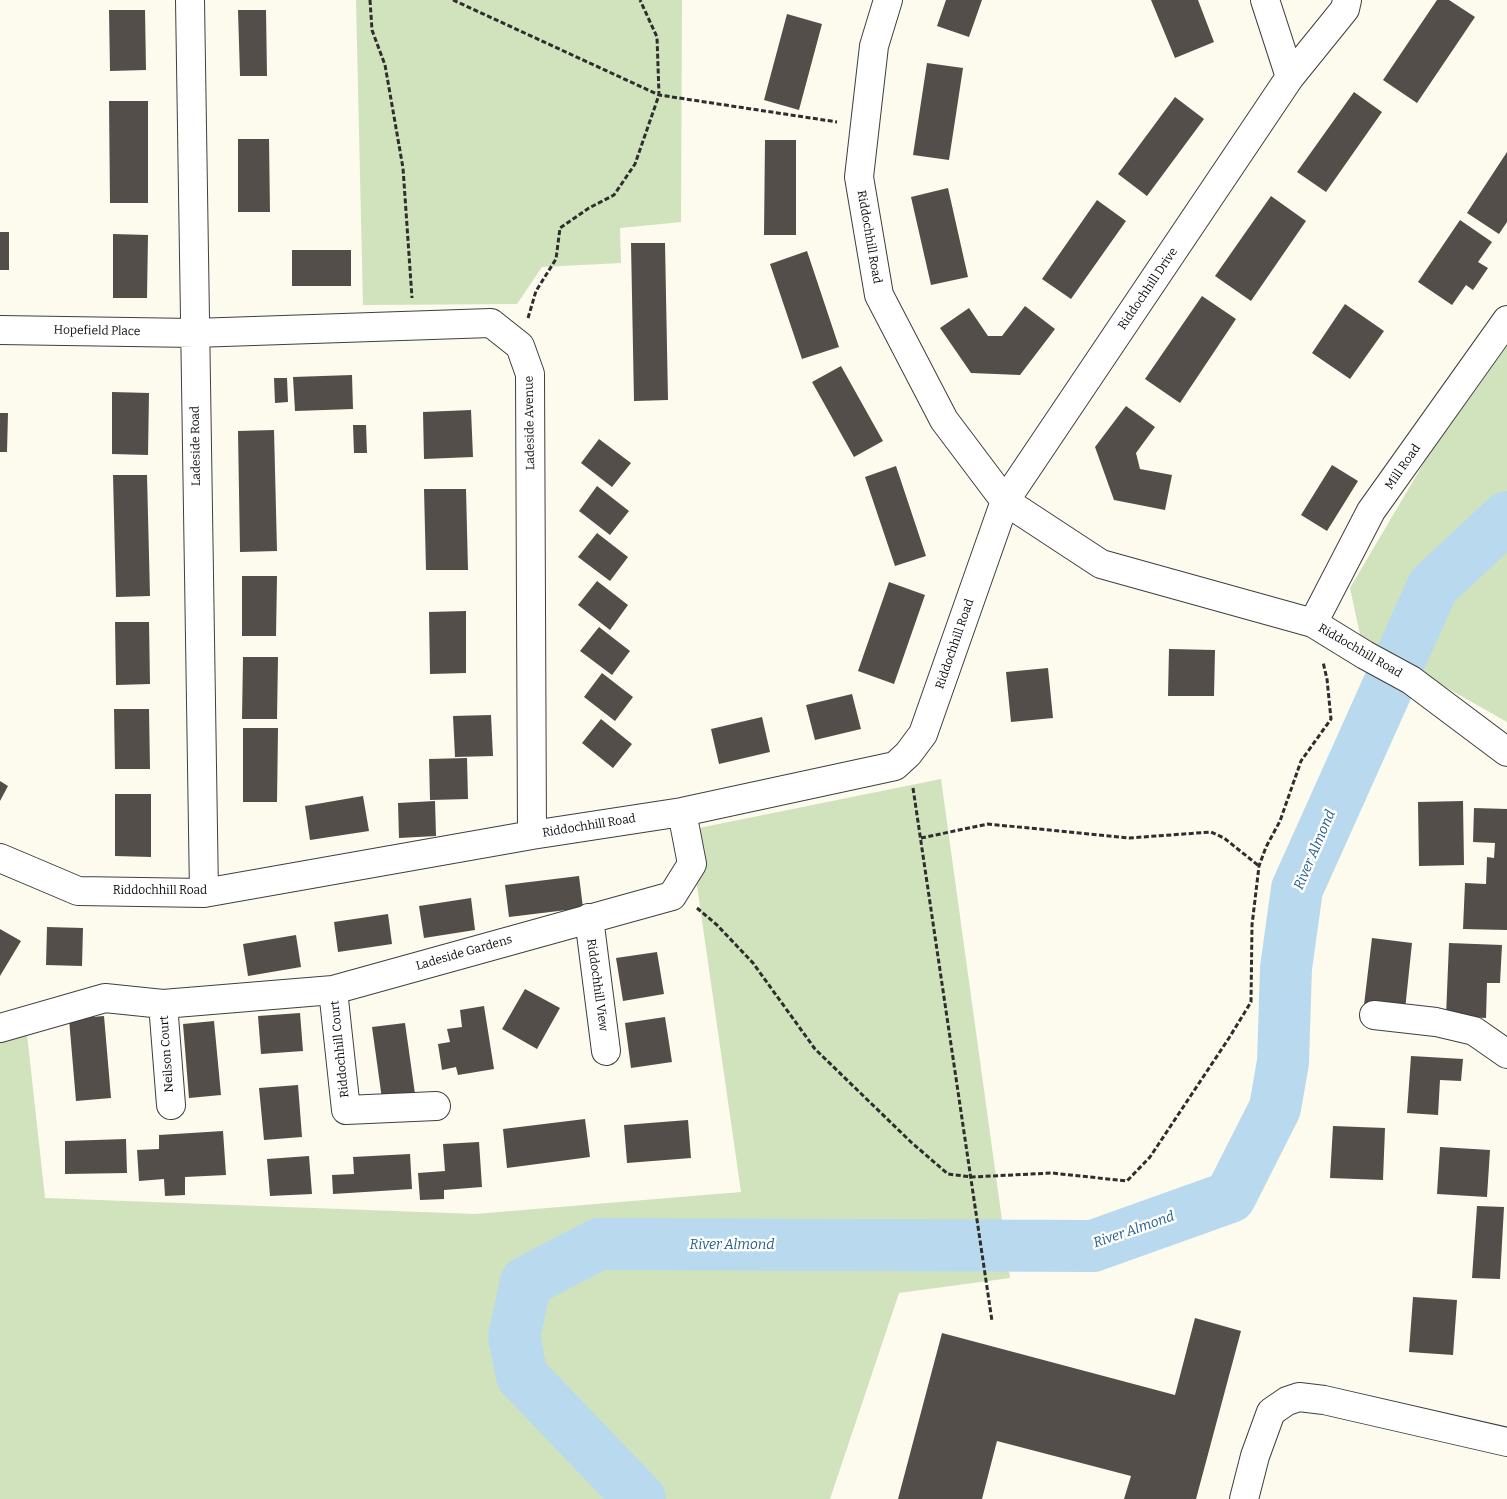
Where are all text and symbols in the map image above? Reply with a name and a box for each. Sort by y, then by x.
street label: Riddochhill Road [854,189,884,285]
street label: Riddochhill Drive [1115,245,1181,333]
street label: Hopefield Place [54,323,140,339]
street label: Ladeside Avenue [522,376,538,470]
street label: Ladeside Road [188,406,204,486]
street label: Mill Road [1382,442,1424,492]
street label: Riddochhill Road [933,597,977,691]
street label: Riddochhill Road [1316,621,1404,681]
water label: River Almond [1291,808,1339,892]
street label: Riddochhill Road [541,812,637,840]
street label: Riddochhill Road [113,884,207,898]
street label: Ladeside Gardens [414,932,514,974]
street label: Riddochhill View [583,938,611,1032]
street label: Riddochhill Court [328,1000,352,1098]
street label: Neilson Court [157,1015,177,1093]
water label: River Almond [1091,1208,1177,1252]
water label: River Almond [690,1237,774,1253]

